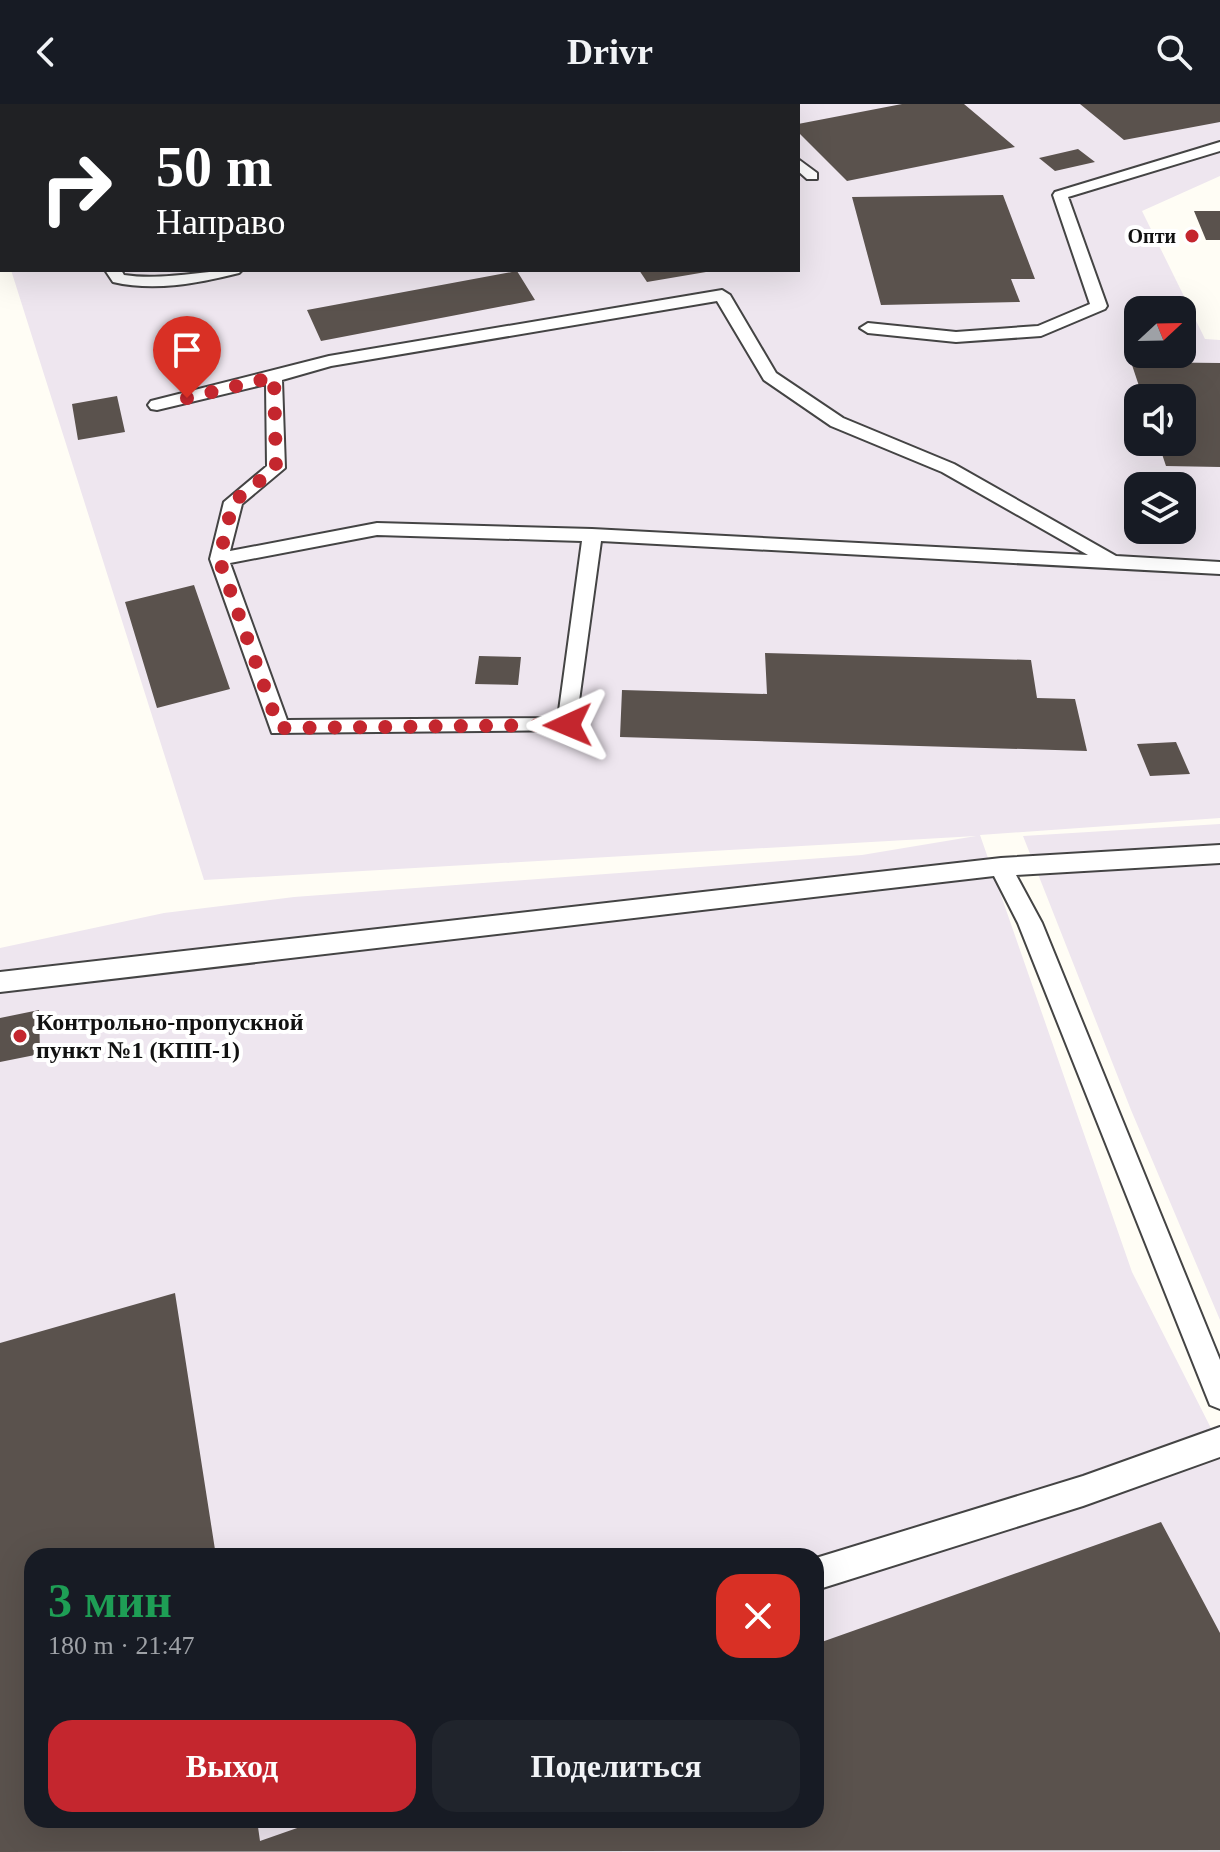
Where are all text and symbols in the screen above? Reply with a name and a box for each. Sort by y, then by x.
icon: back [24,30,68,74]
icon: search [1152,30,1196,74]
text: Drivr [567,32,653,72]
icon: right [24,136,128,240]
text: 50 m [156,136,273,198]
text: Направо [156,202,286,242]
place label: Опти [1128,225,1176,247]
marker: Опти [1183,227,1201,245]
north arrow [1124,296,1196,368]
map controls [1124,296,1196,544]
pin [153,316,221,398]
icon: arrive [165,328,209,372]
button: sound [1124,384,1196,456]
button: layers [1124,472,1196,544]
position arrow [526,683,610,767]
place label: Контрольно-пропускной пункт №1 (КПП-1) [36,1009,304,1063]
marker: Контрольно-пропускной пункт №1 (КПП-1) [11,1027,29,1045]
text: 3 мин [48,1574,172,1627]
button: close [716,1574,800,1658]
text: 180 m · 21:47 [48,1631,195,1660]
button: Выход [48,1720,416,1812]
button: Поделиться [432,1720,800,1812]

